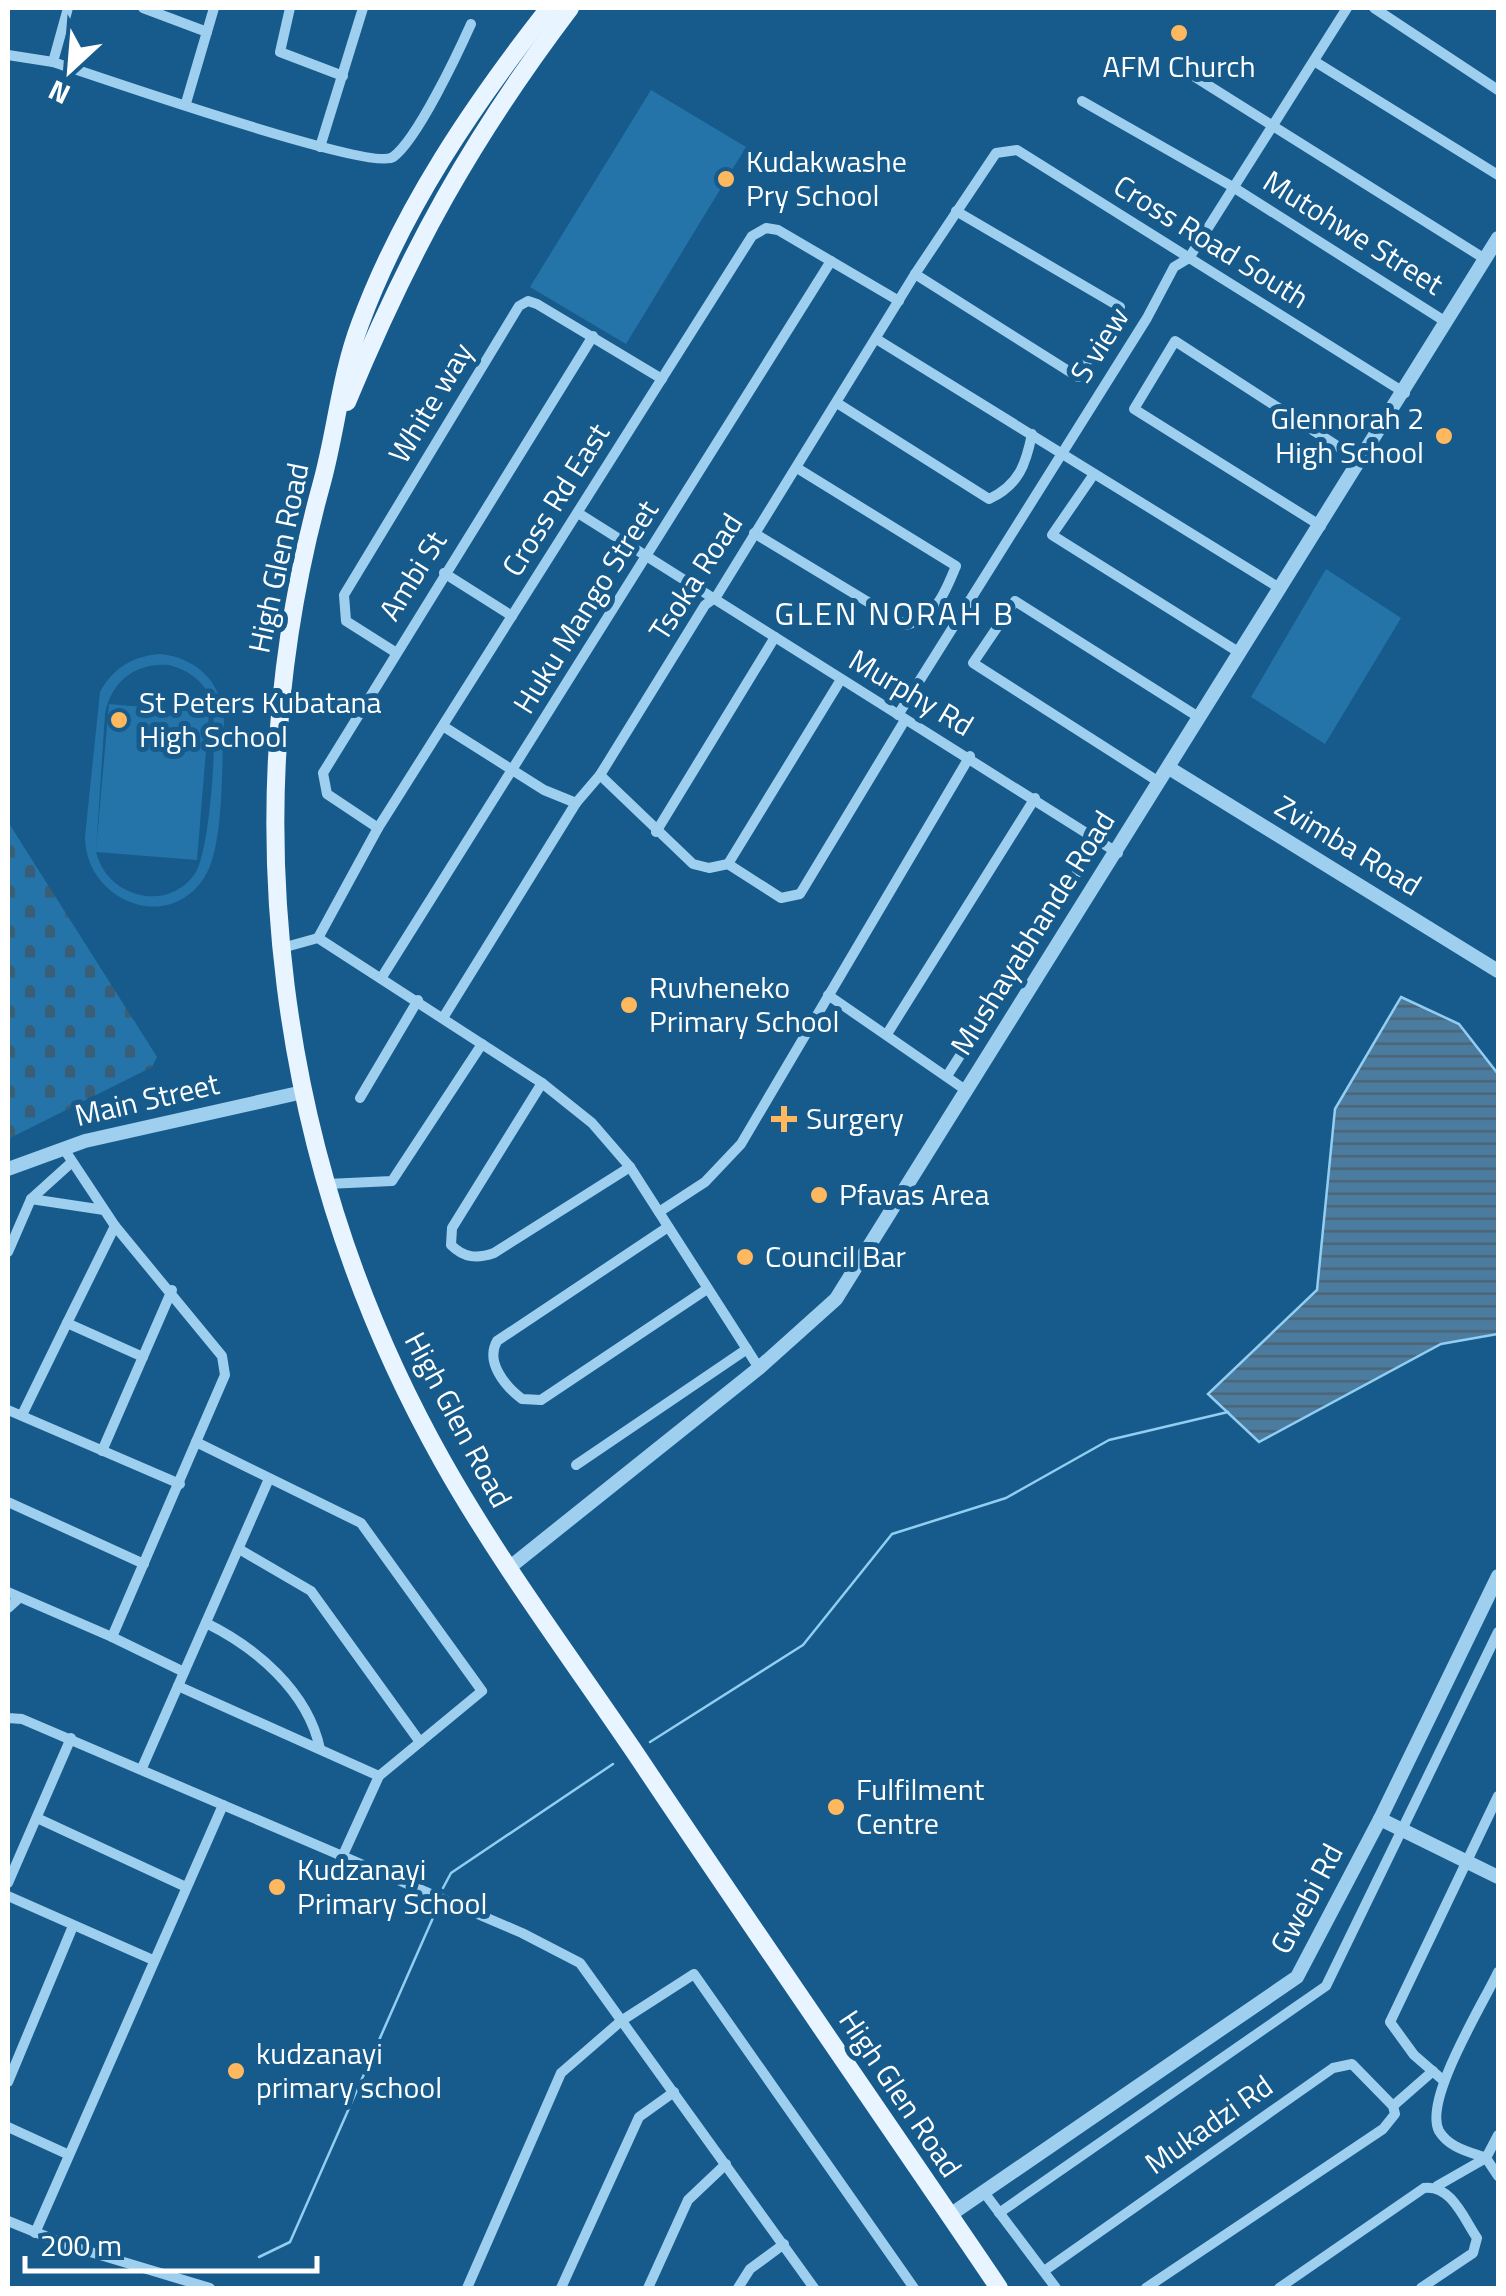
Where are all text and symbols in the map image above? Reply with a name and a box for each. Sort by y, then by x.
north arrow [20,20,120,120]
marker: AFM Church [1168,22,1190,44]
place label: AFM Church [1102,43,1256,89]
text: N [41,69,77,116]
place label: Kudakwashe Pry School [746,138,907,218]
street label: Mutohwe Street [1254,158,1453,306]
street label: Cross Road South [1105,163,1318,320]
marker: Kudakwashe Pry School [715,168,737,190]
street label: S view [1058,298,1140,391]
street label: White way [376,333,484,472]
place label: Glennorah 2 High School [1270,395,1424,475]
street label: Cross Rd East [490,413,621,585]
marker: Glennorah 2 High School [1433,425,1455,447]
street label: High Glen Road [235,459,321,657]
street label: Huku Mango Street [501,490,670,722]
street label: Tsoka Road [637,504,754,649]
street label: Ambi St [367,521,458,629]
district label: GLEN NORAH B [774,589,1016,637]
street label: Murphy Rd [840,637,983,748]
place label: St Peters Kubatana High School [139,679,382,759]
marker: St Peters Kubatana High School [108,709,130,731]
street label: Zvimba Road [1266,783,1431,907]
street label: Mushayabhande Road [938,801,1126,1064]
place label: Ruvheneko Primary School [649,964,839,1044]
marker: Ruvheneko Primary School [618,994,640,1016]
street label: Main Street [70,1060,224,1138]
place label: Surgery [806,1095,904,1141]
marker: Surgery [771,1106,797,1132]
place label: Pfavas Area [839,1171,990,1217]
marker: Pfavas Area [808,1184,830,1206]
place label: Council Bar [765,1233,906,1279]
marker: Council Bar [734,1246,756,1268]
street label: High Glen Road [393,1323,525,1516]
place label: Fulfilment Centre [856,1766,985,1846]
marker: Fulfilment Centre [825,1796,847,1818]
street label: Gwebi Rd [1258,1835,1354,1962]
place label: Kudzanayi Primary School [297,1846,487,1926]
marker: Kudzanayi Primary School [266,1876,288,1898]
street label: High Glen Road [828,2001,974,2186]
place label: kudzanayi primary school [256,2030,442,2110]
marker: kudzanayi primary school [225,2060,247,2082]
street label: Mukadzi Rd [1135,2063,1282,2185]
scale bar [25,2211,318,2273]
text: 200 m [40,2222,122,2268]

